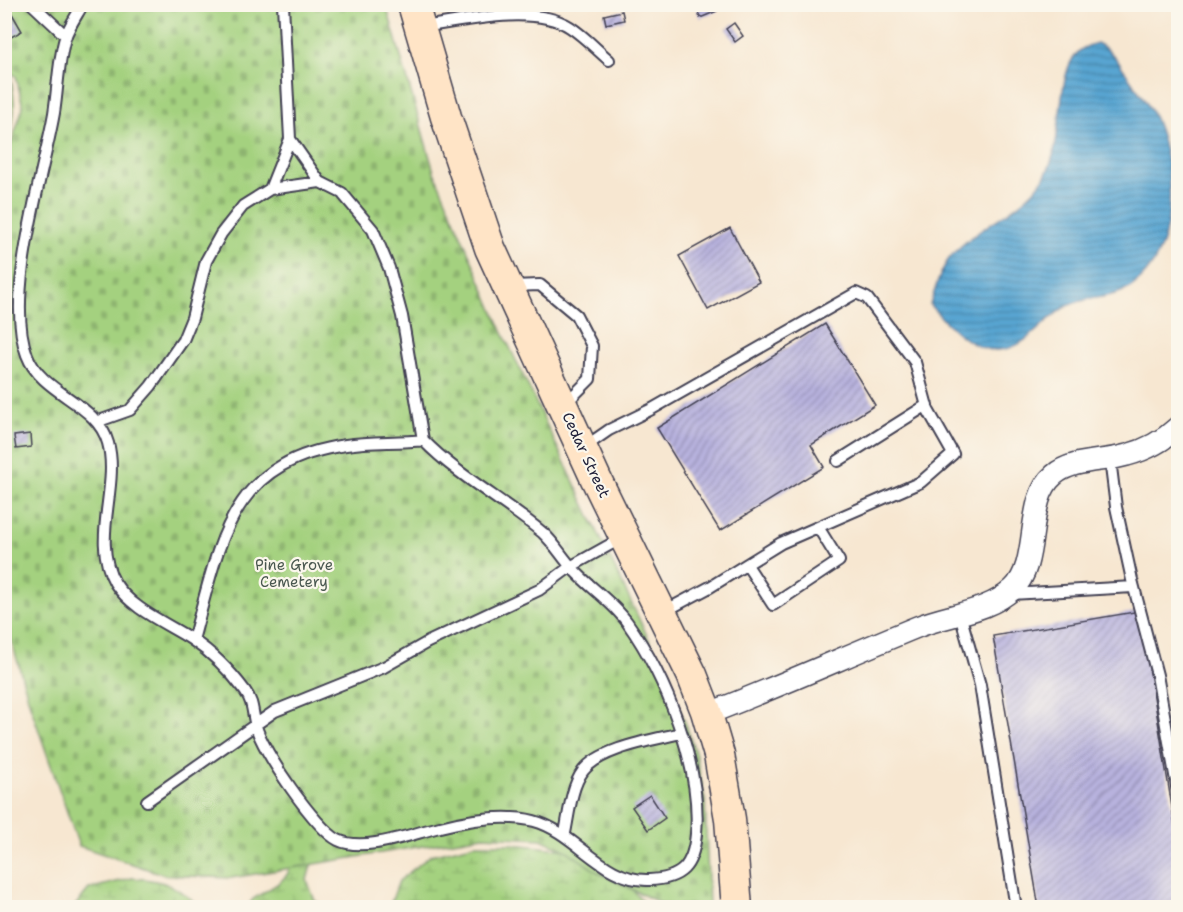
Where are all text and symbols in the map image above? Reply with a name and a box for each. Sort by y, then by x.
street label: Cedar Street [557,409,615,501]
park label: Pine Grove Cemetery [255,555,333,592]

